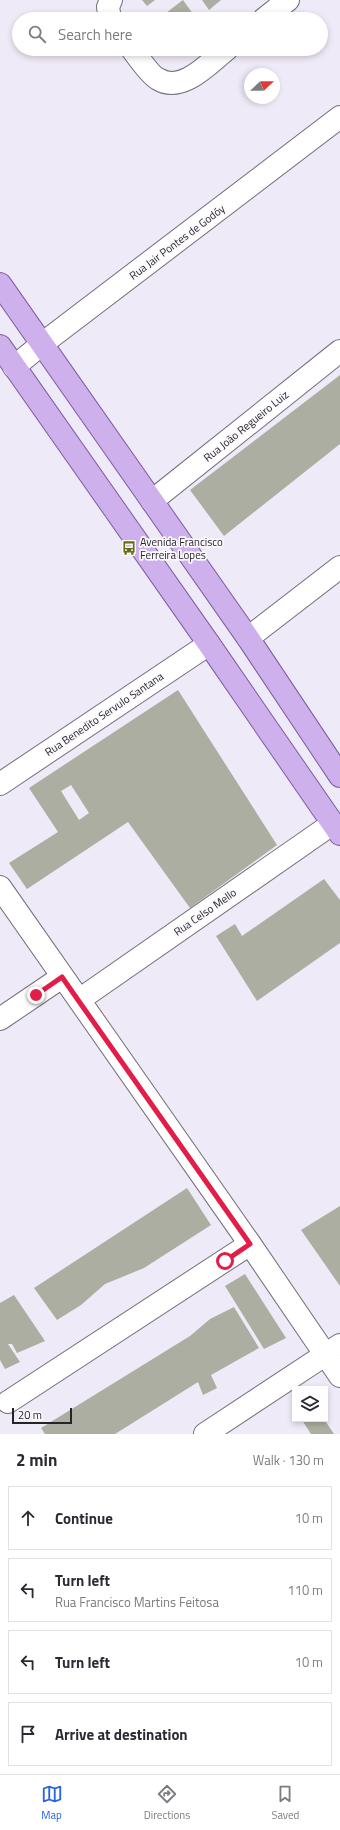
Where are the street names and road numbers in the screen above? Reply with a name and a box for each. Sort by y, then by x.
street label: Rua Jair Pontes de Godóy [126,200,229,283]
street label: Rua João Regueiro Luiz [200,387,292,465]
street label: Rua Benedito Servulo Santana [41,668,167,760]
street label: Rua Celso Mello [170,884,240,940]

